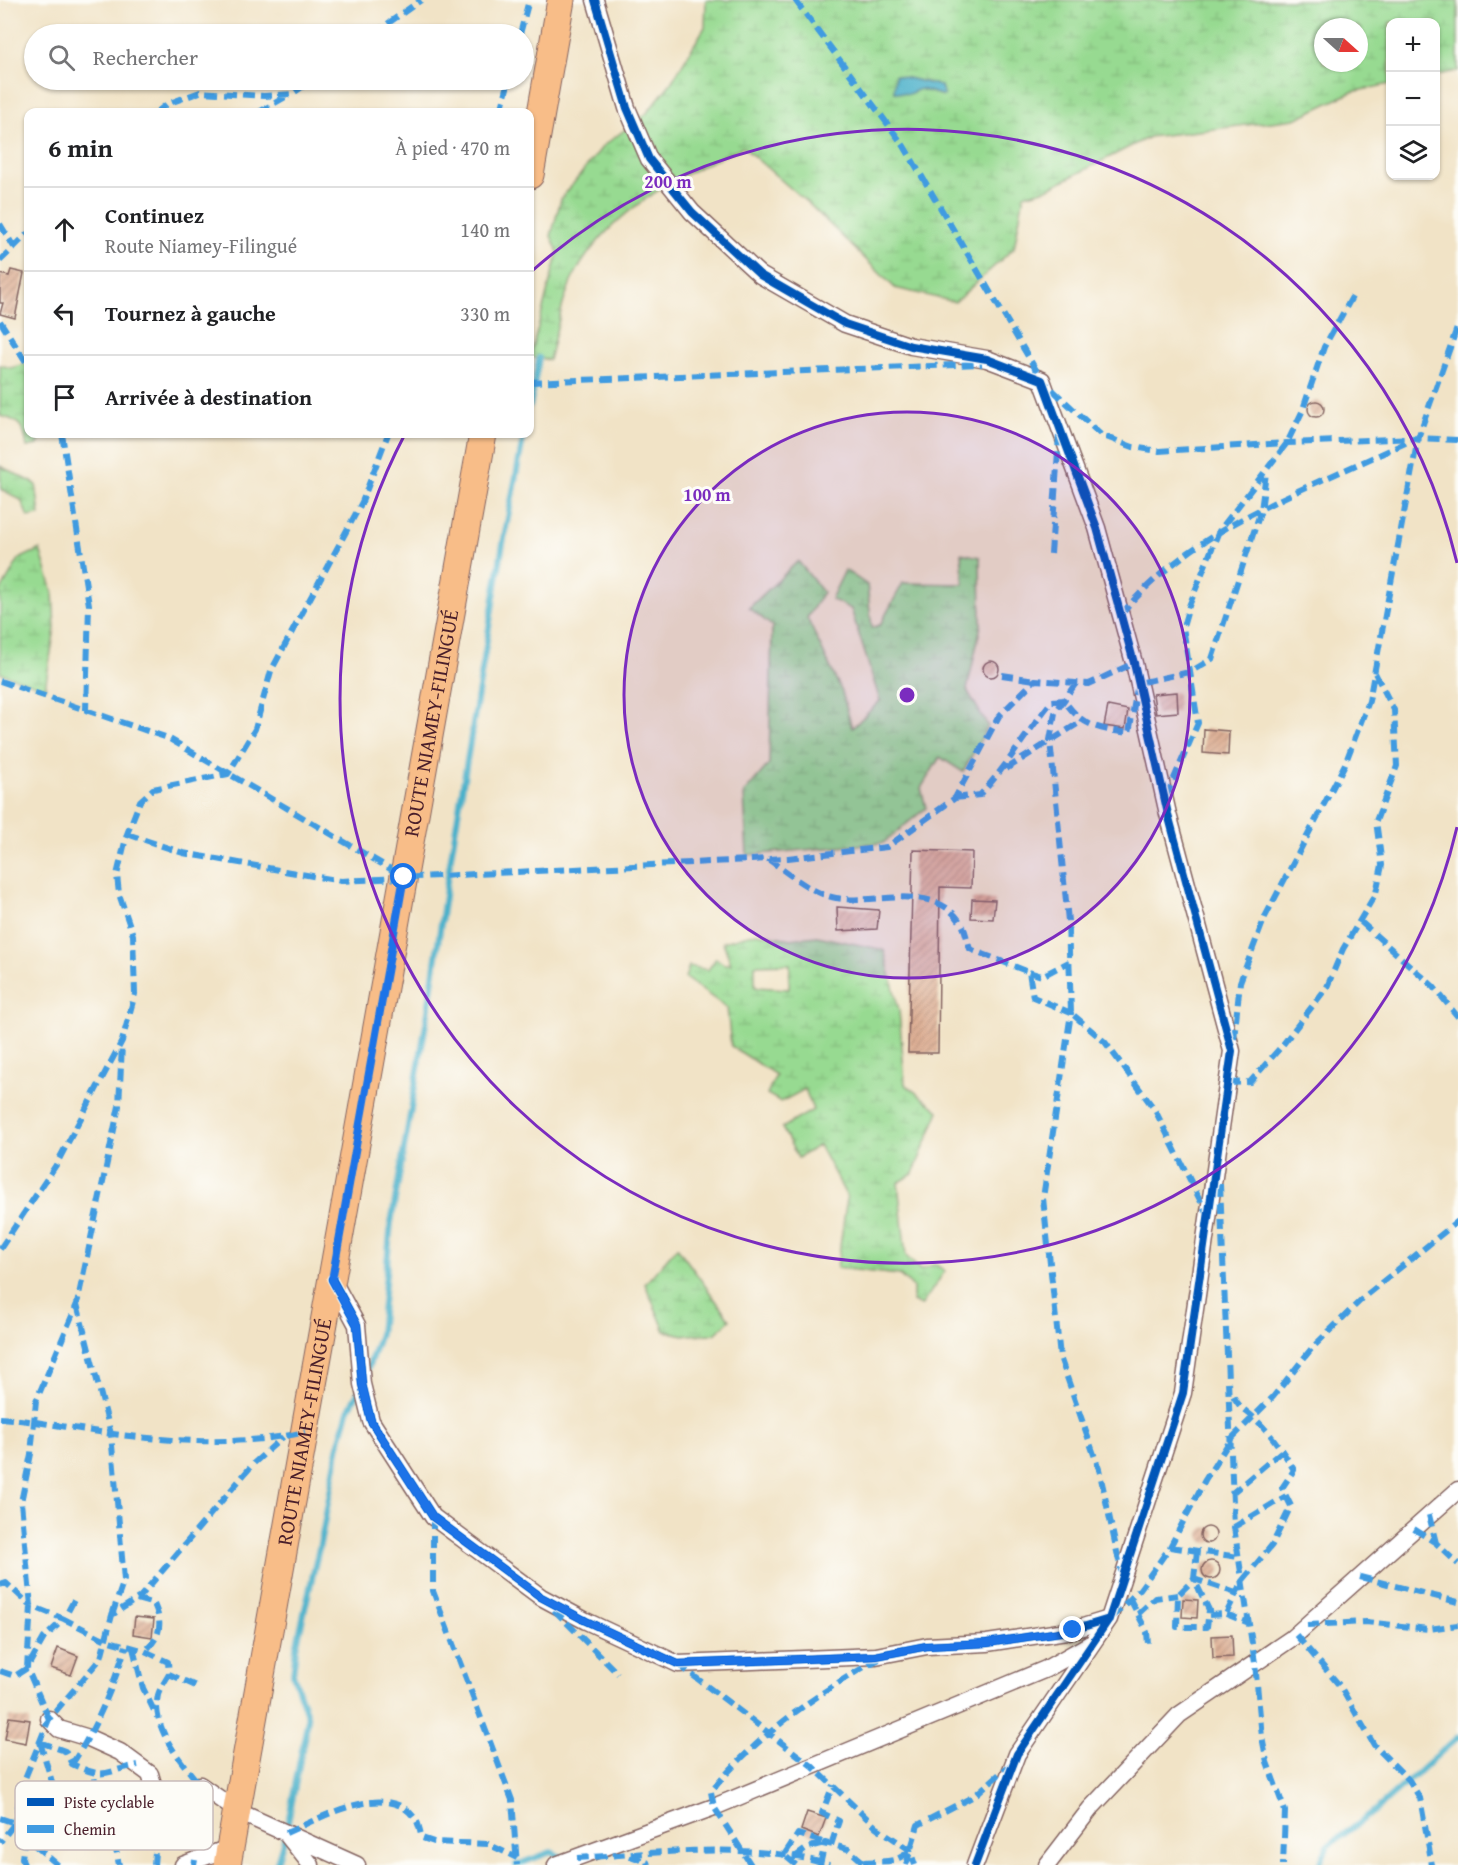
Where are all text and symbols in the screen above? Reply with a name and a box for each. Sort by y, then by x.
north arrow [1314,18,1368,72]
map controls [1386,18,1440,180]
button: + [1386,18,1440,72]
search box [24,24,534,90]
icon: search [45,41,78,74]
text: Rechercher [93,41,198,73]
button: − [1386,72,1440,126]
button: layers [1386,126,1440,180]
text: 6 min [48,128,113,167]
text: À pied · 470 m [395,133,510,162]
text: 200 m [644,168,692,195]
text: Continuez [105,199,204,231]
icon: ahead [48,213,81,246]
text: 140 m [460,215,510,244]
text: Route Niamey-Filingué [105,231,297,260]
icon: left [48,297,81,330]
text: Tournez à gauche [105,297,276,329]
text: 330 m [460,299,510,328]
icon: arrive [48,381,81,414]
text: Arrivée à destination [105,381,312,413]
text: 100 m [683,481,731,508]
street label: ROUTE NIAMEY-FILINGUÉ [395,607,466,839]
centre of rings [897,685,917,705]
route start [390,863,416,889]
street label: ROUTE NIAMEY-FILINGUÉ [268,1315,340,1548]
route end [1059,1616,1085,1642]
legend [15,1781,213,1850]
text: Piste cyclable [64,1790,154,1814]
text: Chemin [64,1817,116,1841]

